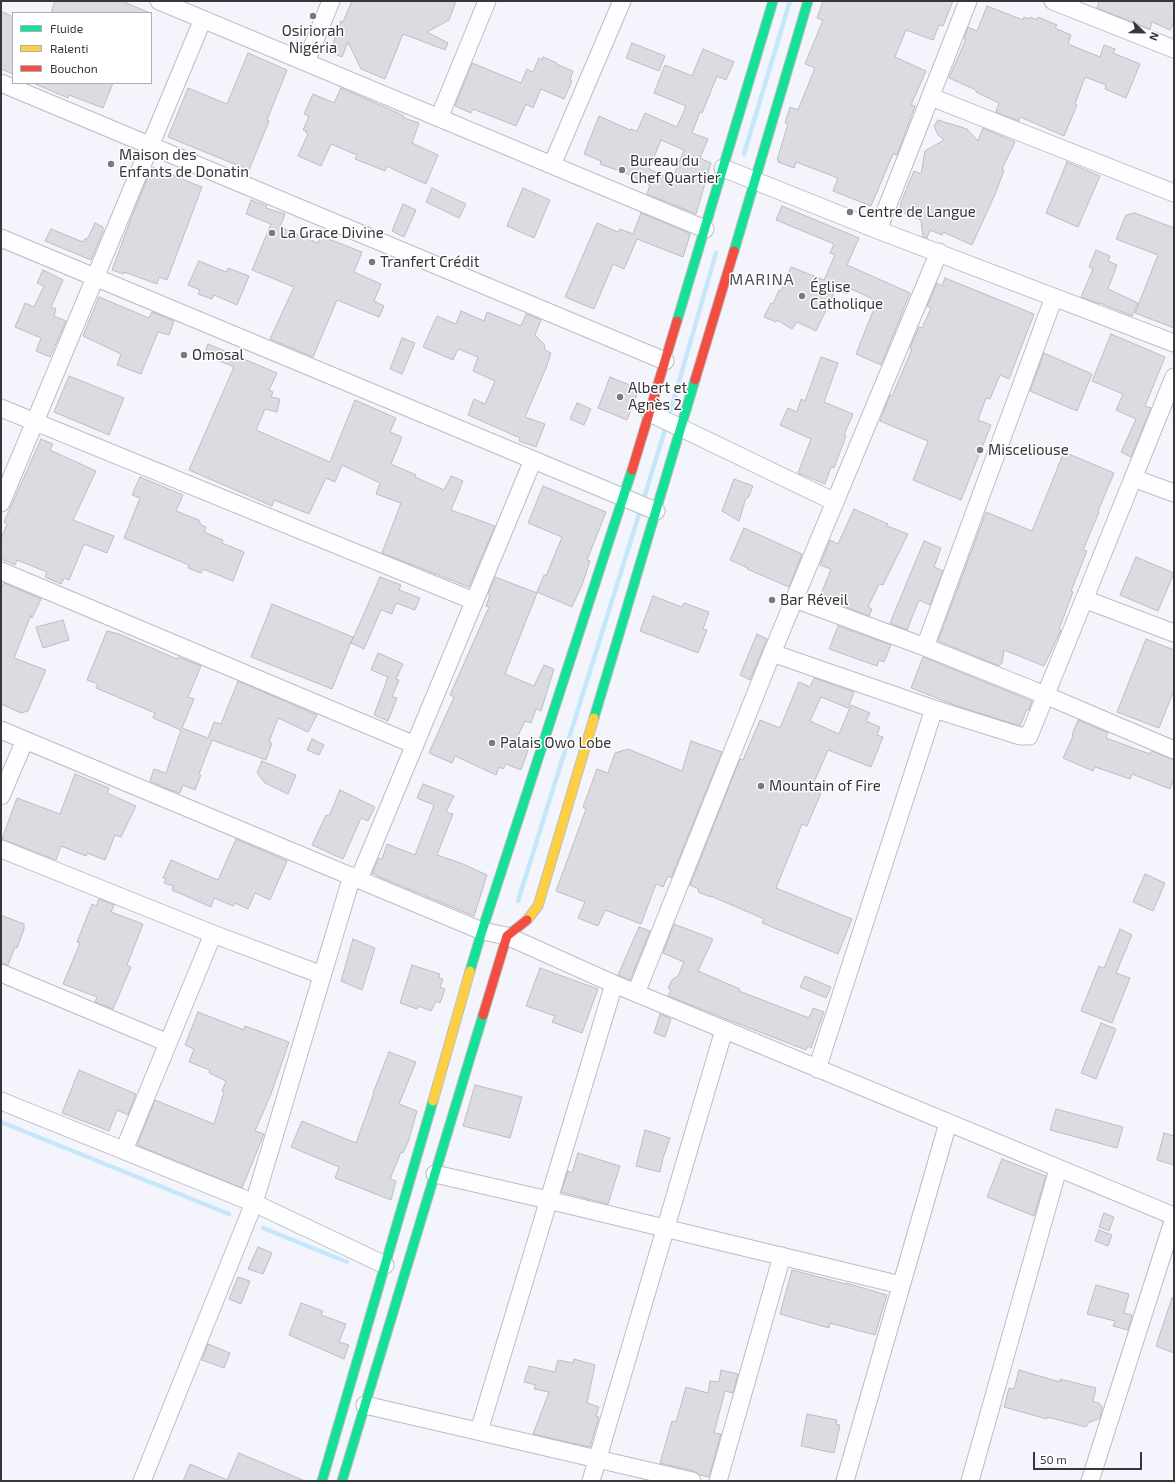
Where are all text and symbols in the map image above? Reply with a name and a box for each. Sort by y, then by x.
marker: Osiriorah Nigéria [308,11,318,21]
legend [12,12,152,84]
north arrow [1123,12,1163,52]
text: Fluide [50,21,83,35]
place label: Osiriorah Nigéria [282,22,344,57]
text: N [1147,31,1162,43]
text: Ralenti [50,41,89,55]
text: Bouchon [50,61,98,75]
place label: Maison des Enfants de Donatin [119,146,249,181]
place label: Bureau du Chef Quartier [630,152,721,187]
marker: Maison des Enfants de Donatin [106,159,116,169]
marker: Bureau du Chef Quartier [617,165,627,175]
place label: Centre de Langue [858,203,976,221]
marker: Centre de Langue [845,207,855,217]
place label: La Grace Divine [280,224,384,242]
marker: La Grace Divine [267,228,277,238]
place label: Tranfert Crédit [380,253,479,271]
marker: Tranfert Crédit [367,257,377,267]
district label: MARINA [729,270,795,290]
place label: Église Catholique [810,278,883,313]
marker: Église Catholique [797,291,807,301]
place label: Omosal [192,346,244,364]
marker: Omosal [179,350,189,360]
place label: Albert et Agnès 2 [628,379,687,414]
marker: Albert et Agnès 2 [615,392,625,402]
place label: Misceliouse [988,441,1069,459]
marker: Misceliouse [975,445,985,455]
place label: Bar Réveil [780,591,848,609]
marker: Bar Réveil [767,595,777,605]
place label: Palais Owo Lobe [500,734,611,752]
marker: Palais Owo Lobe [487,738,497,748]
place label: Mountain of Fire [769,777,881,795]
marker: Mountain of Fire [756,781,766,791]
scale bar [1035,1444,1144,1470]
text: 50 m [1040,1452,1067,1466]

